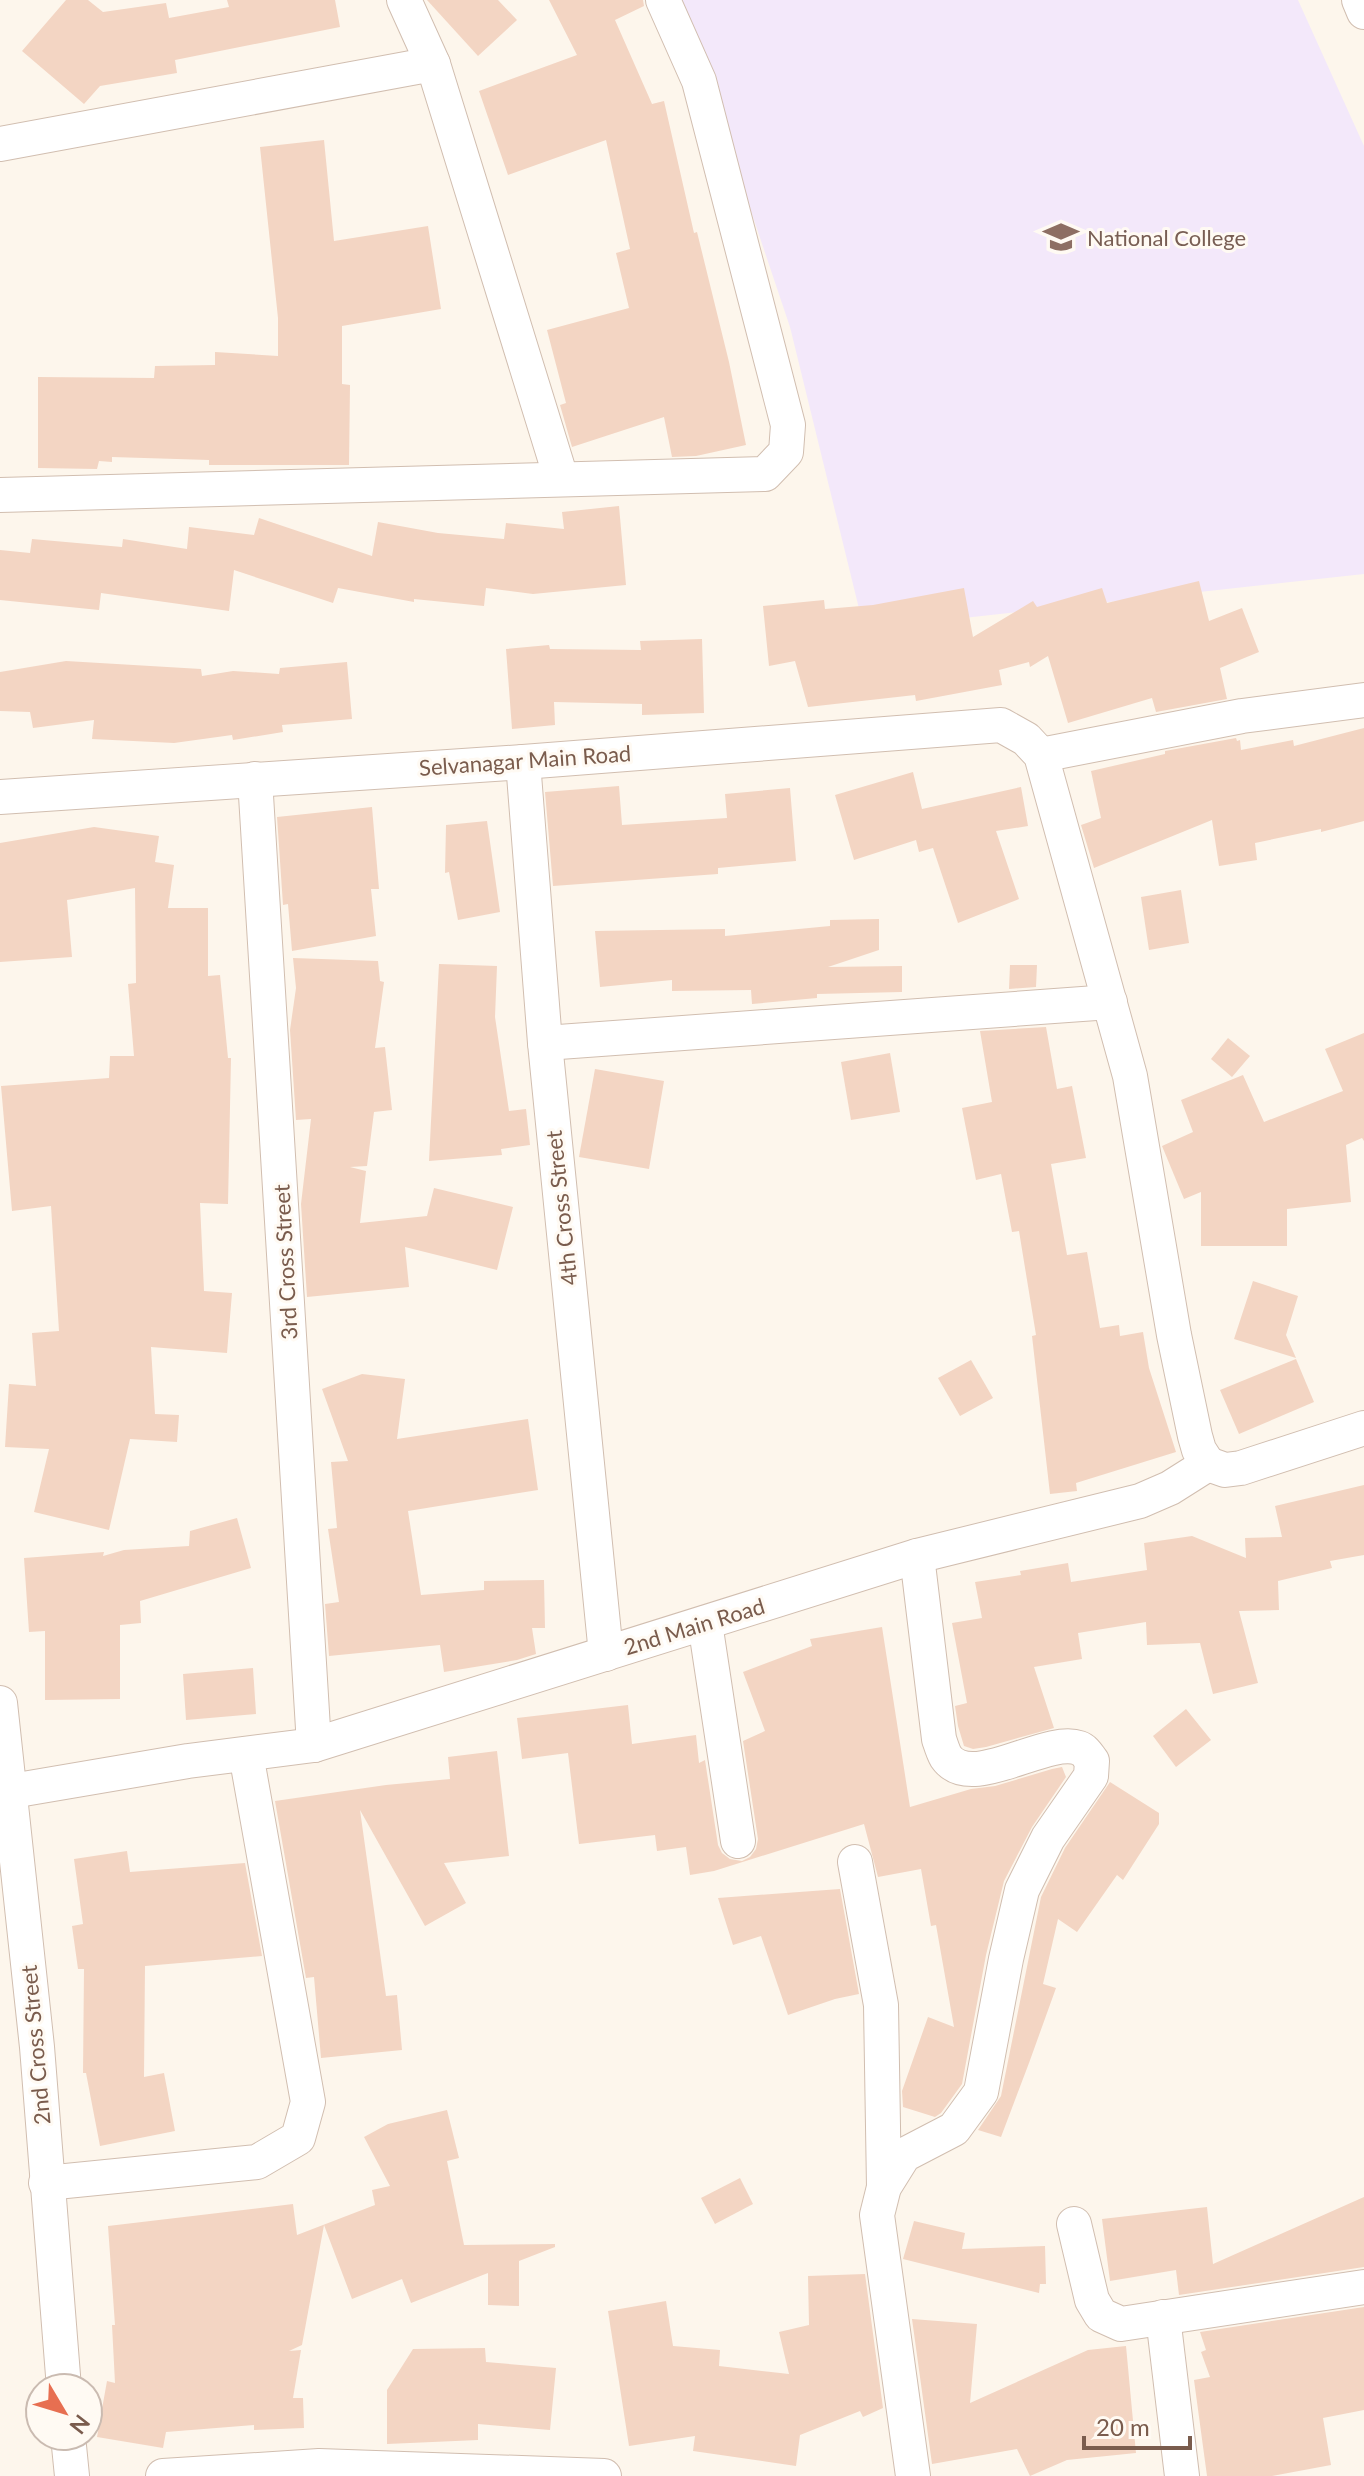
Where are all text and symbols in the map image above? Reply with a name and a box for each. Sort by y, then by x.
school or university icon: National College [1042,218,1080,256]
place label: National College [1087,224,1246,251]
street label: Selvanagar Main Road [418,739,632,781]
street label: 4th Cross Street [539,1129,583,1287]
street label: 3rd Cross Street [267,1184,303,1340]
street label: 2nd Main Road [620,1592,768,1660]
street label: 2nd Cross Street [15,1964,55,2126]
north arrow [24,2372,104,2452]
scale bar [1084,2400,1190,2450]
text: N [64,2410,96,2440]
text: 20 m [1096,2412,1150,2441]

